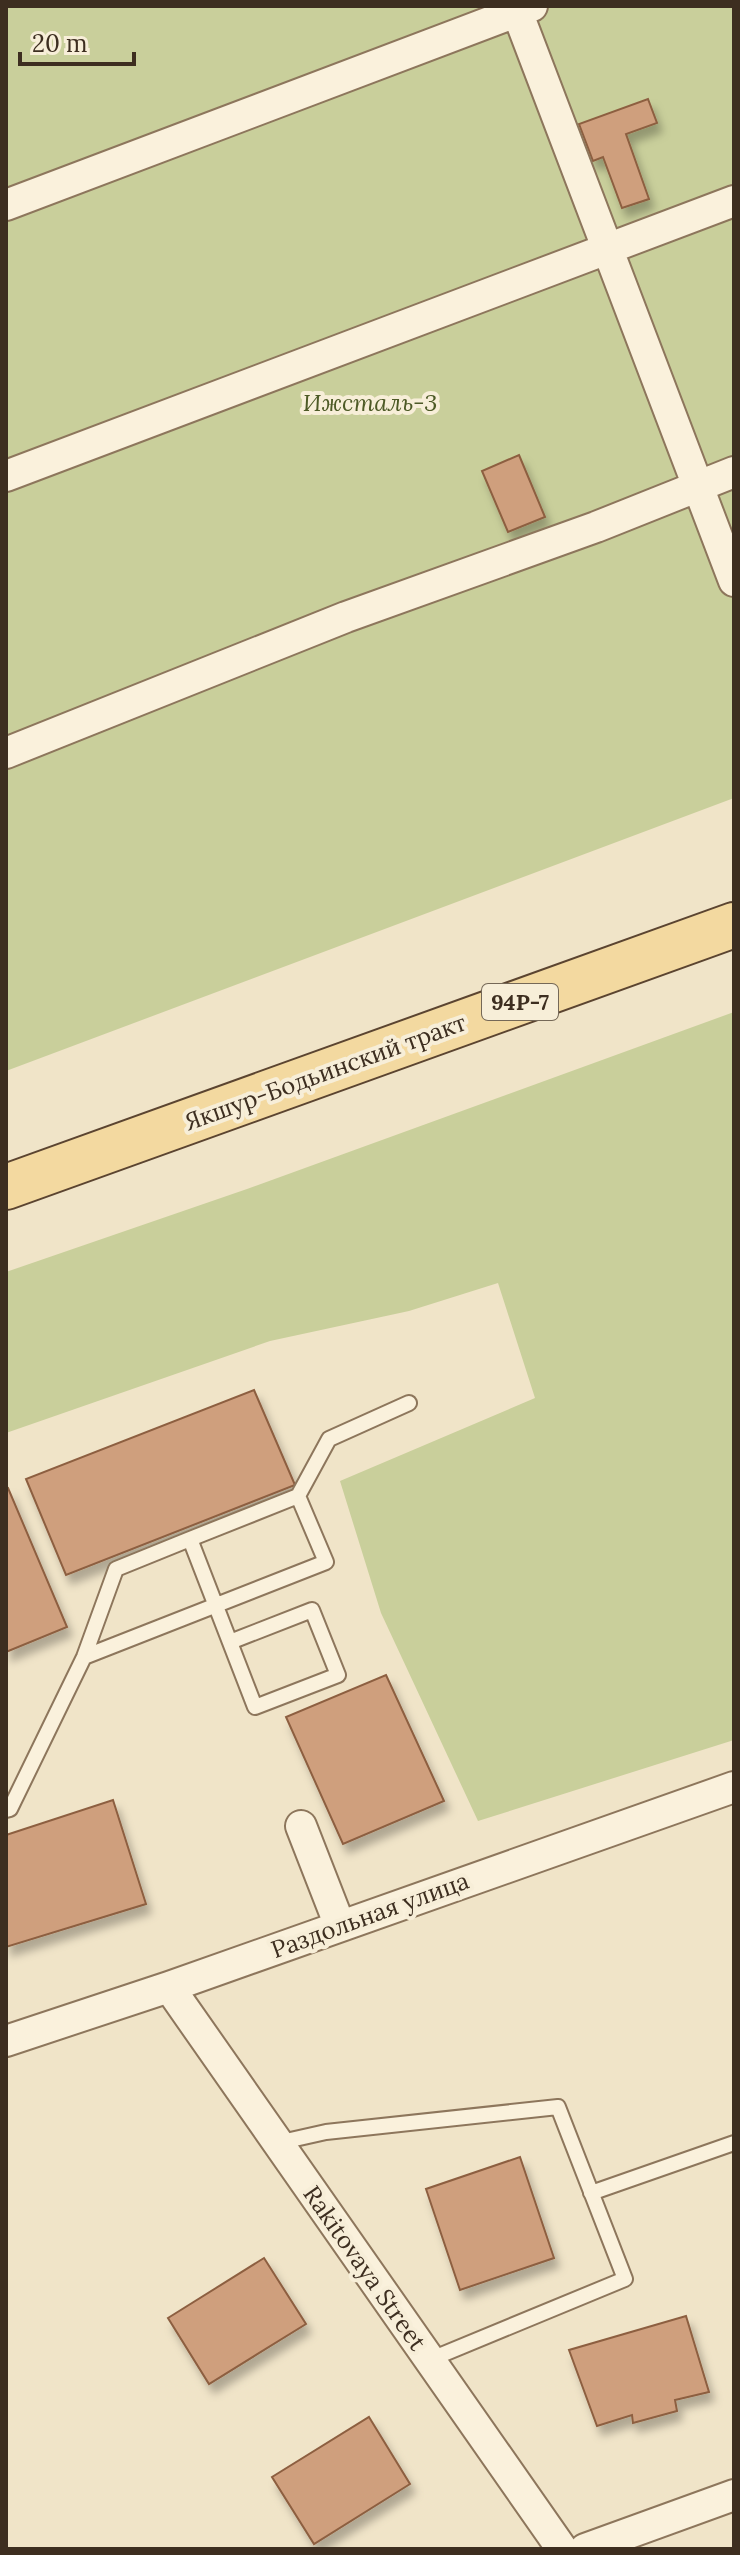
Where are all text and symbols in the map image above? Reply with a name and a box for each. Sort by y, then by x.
scale bar [20,16,134,66]
text: 20 m [32,28,88,59]
park label: Ижсталь-3 [303,387,437,418]
road number: 94Р-7 [482,984,558,1020]
street label: Якшур-Бодьинский тракт [180,1006,470,1137]
street label: Раздольная улица [267,1865,473,1965]
street label: Rakitovaya Street [297,2180,434,2357]

